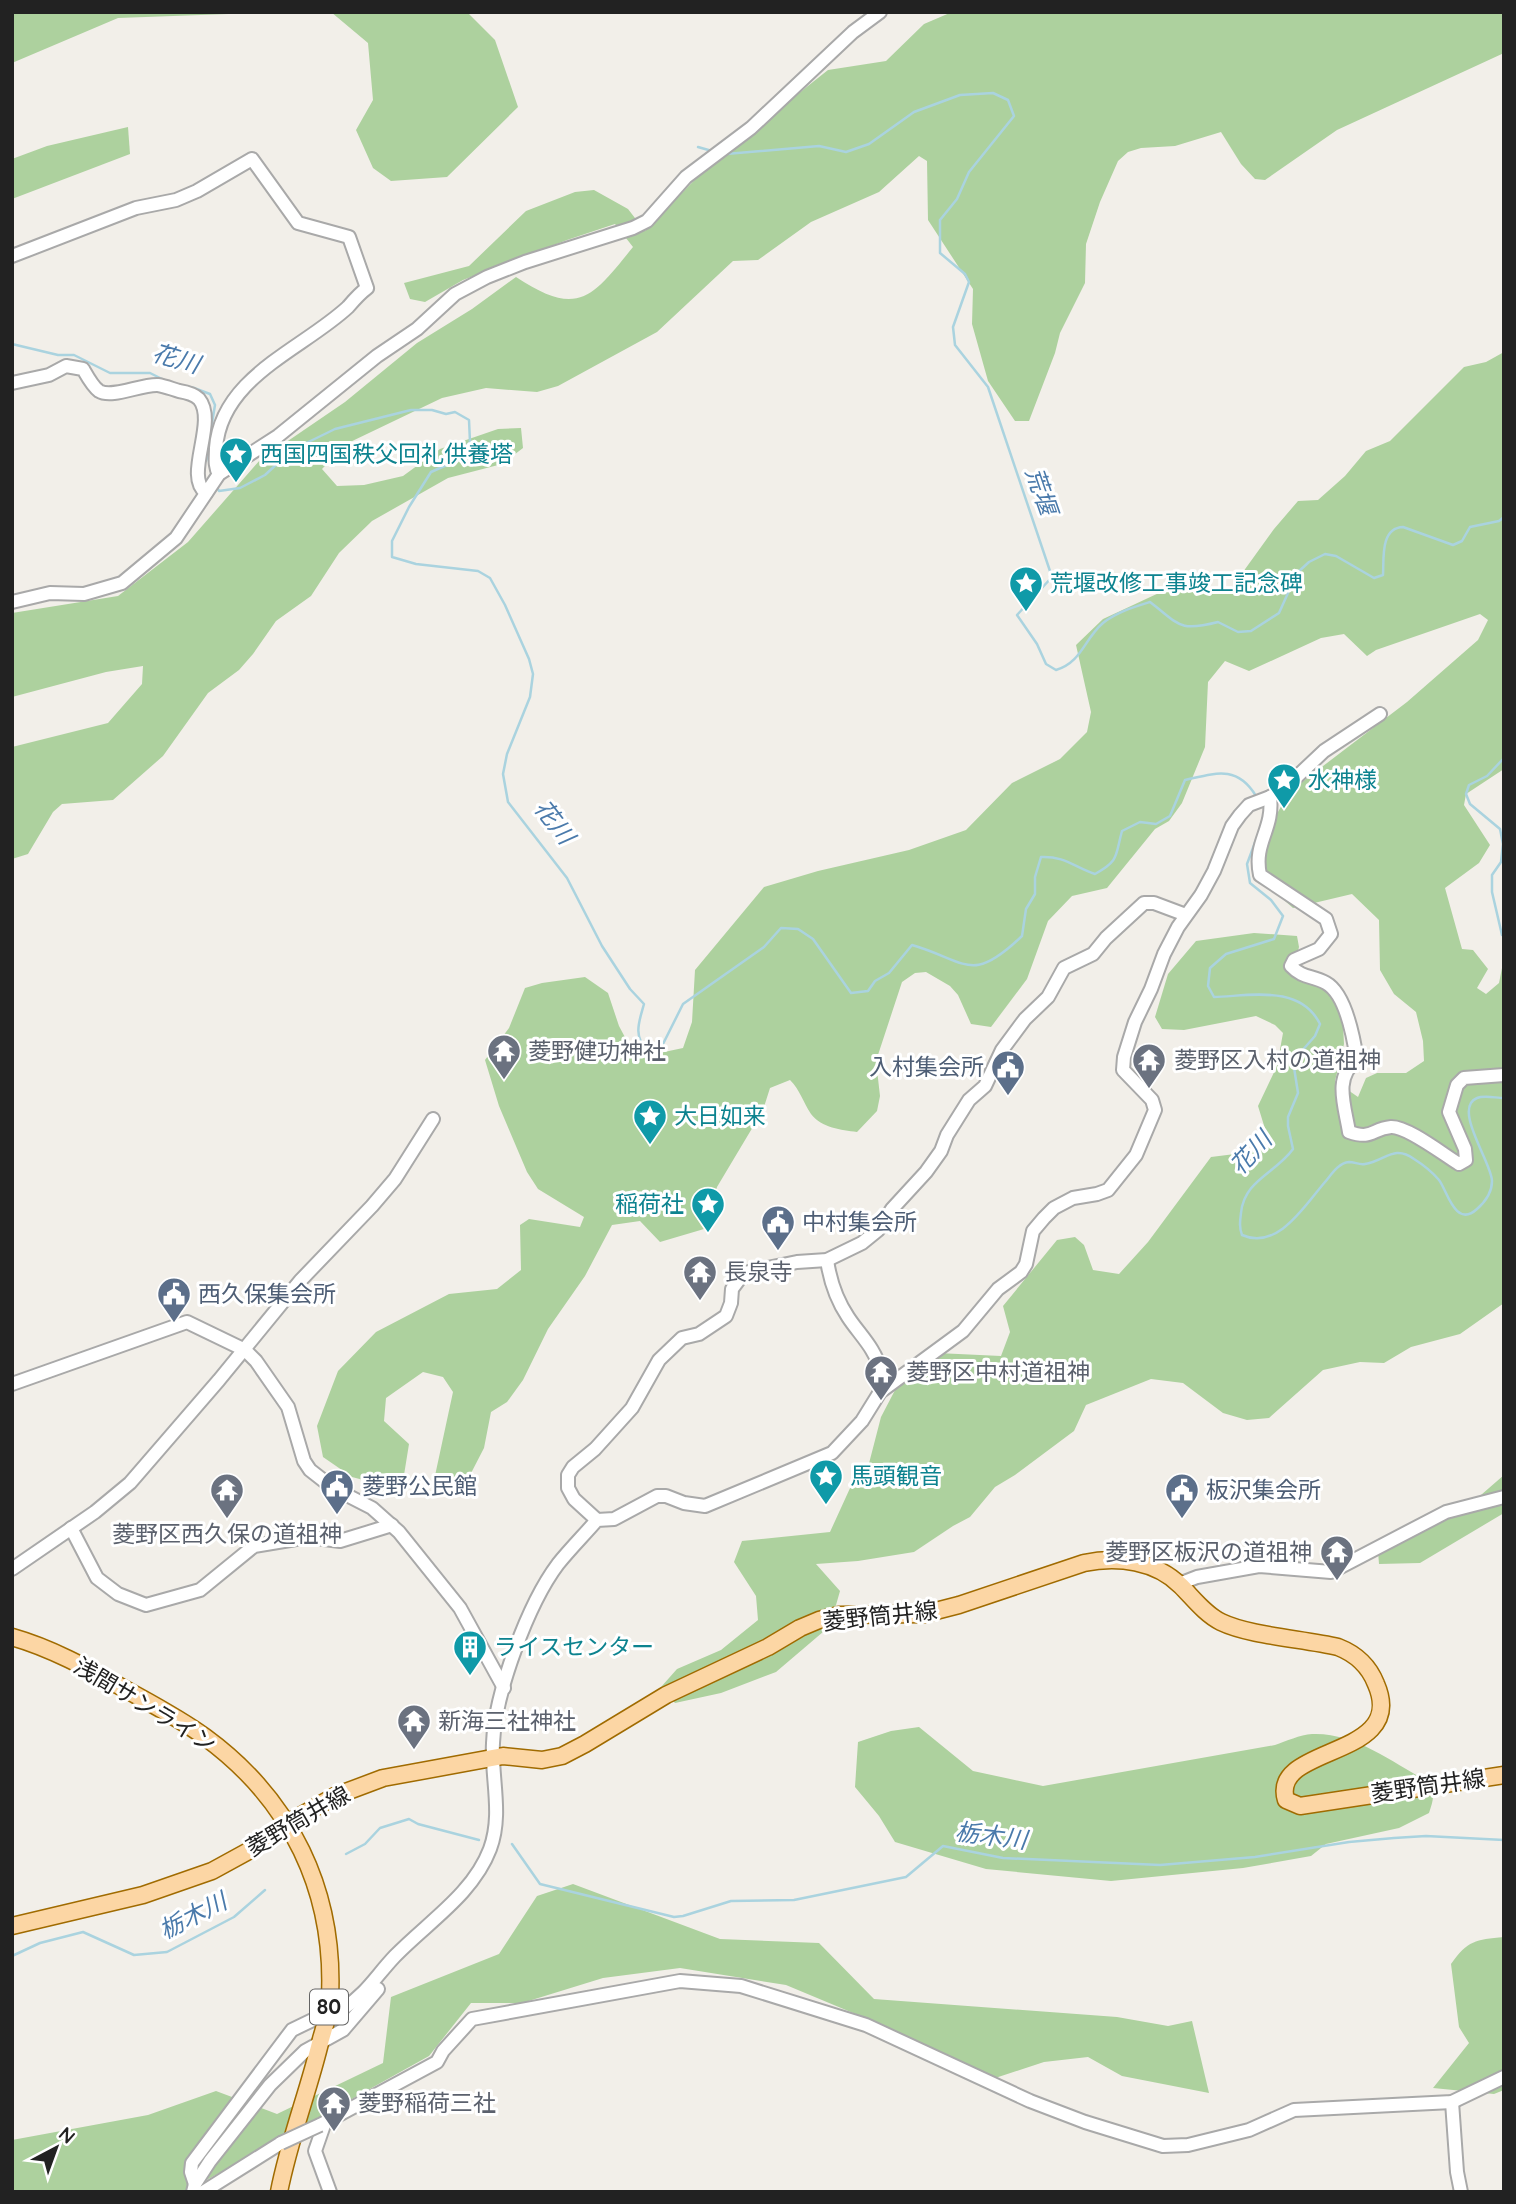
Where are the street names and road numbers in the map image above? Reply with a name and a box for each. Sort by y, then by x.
street label: 菱野筒井線 [821,1595,939,1636]
street label: 浅間サンライン [69,1651,222,1758]
street label: 菱野筒井線 [1369,1763,1487,1808]
street label: 菱野筒井線 [241,1779,355,1862]
road number: 80 [310,1990,348,2024]

